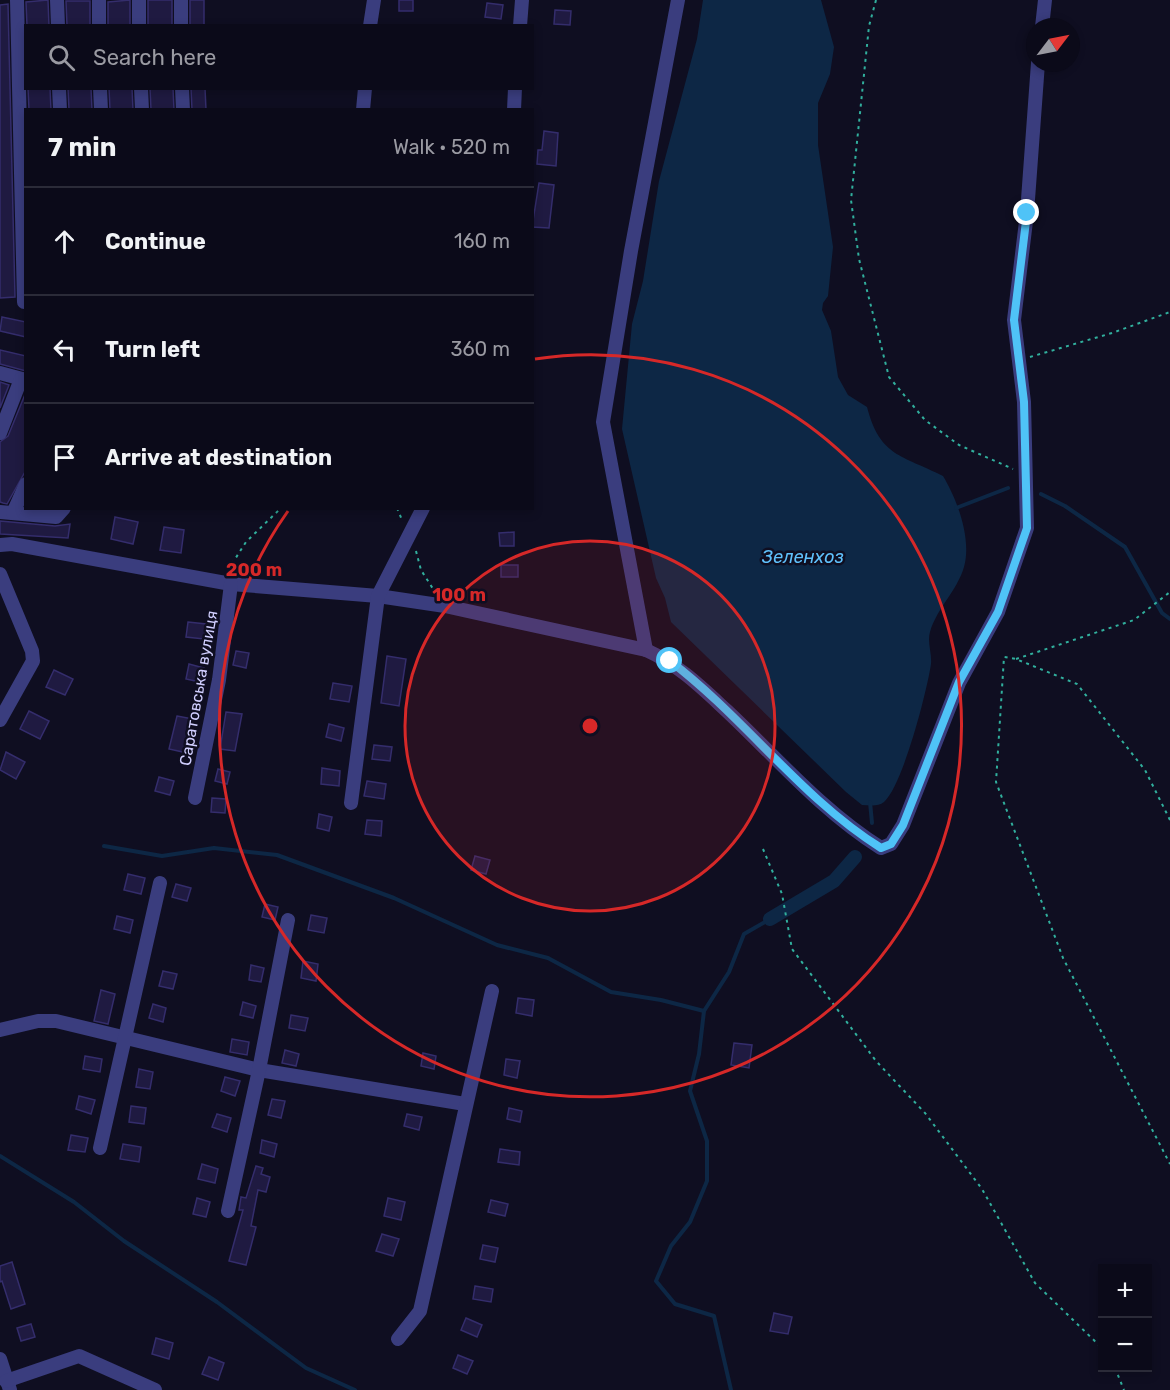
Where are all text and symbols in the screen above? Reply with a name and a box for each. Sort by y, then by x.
north arrow [1026,18,1080,72]
search box [24,24,534,90]
icon: search [45,41,78,74]
text: Search here [93,44,216,71]
text: 7 min [48,132,116,163]
text: Walk · 520 m [393,135,510,159]
route end [1013,199,1039,225]
icon: ahead [48,225,81,258]
text: Continue [105,228,206,255]
text: 160 m [454,229,510,253]
icon: left [48,333,81,366]
text: Turn left [105,336,200,363]
text: 360 m [451,337,510,361]
icon: arrive [48,441,81,474]
text: Arrive at destination [105,444,332,471]
water label: Зеленхоз [761,546,844,568]
text: 200 m [226,559,282,581]
text: 100 m [432,584,486,606]
street label: Саратовська вулиця [175,609,222,767]
route start [656,647,682,673]
centre of rings [580,716,600,736]
map controls [1098,1264,1152,1372]
button: + [1098,1264,1152,1318]
button: − [1098,1318,1152,1372]

